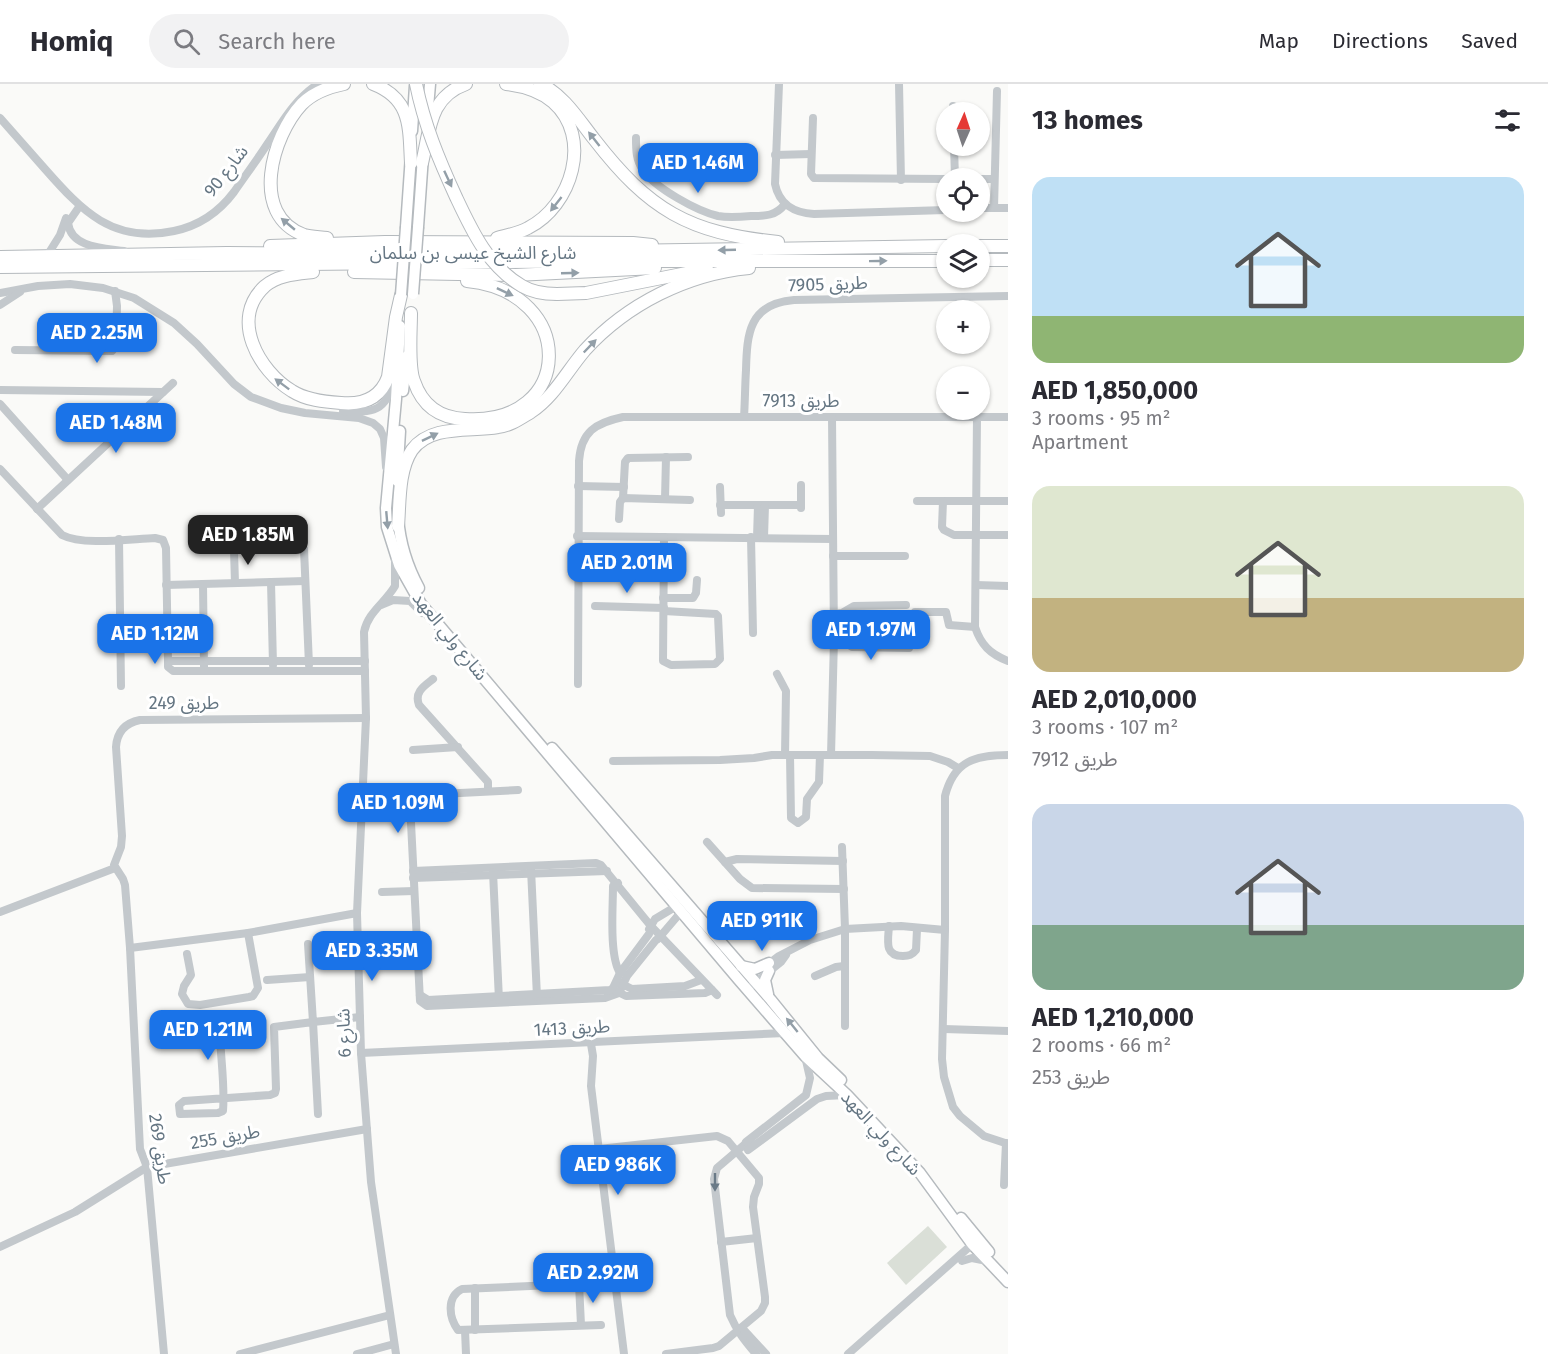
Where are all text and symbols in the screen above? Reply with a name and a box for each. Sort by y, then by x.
search box [149,14,569,68]
text: Homiq [30,25,113,58]
icon: search [170,25,203,58]
text: Search here [218,28,336,55]
text: Map [1259,28,1299,54]
text: Directions [1332,28,1428,54]
text: Saved [1461,28,1518,54]
north arrow [936,102,990,156]
map controls [936,102,990,420]
icon: filters [1491,104,1524,137]
text: 13 homes [1032,105,1143,136]
one-way arrow [589,132,601,147]
street label: شارع 90 [199,141,255,203]
pin: AED 1.46M [629,143,767,194]
text: AED 1.46M [652,150,744,174]
button: locate [936,168,990,222]
one-way arrow [443,170,452,187]
one-way arrow [549,196,562,212]
icon: home [1224,216,1332,324]
one-way arrow [281,217,296,230]
button: layers [936,234,990,288]
street label: شارع الشيخ عيسى بن سلمان [370,242,576,267]
one-way arrow [717,245,736,255]
one-way arrow [868,257,887,266]
one-way arrow [561,268,580,278]
street label: طريق 7905 [788,272,868,296]
one-way arrow [496,287,513,296]
button: + [936,300,990,354]
pin: AED 2.25M [28,313,166,364]
text: AED 2.25M [51,320,143,344]
one-way arrow [583,338,597,353]
button: − [936,366,990,420]
text: AED 1,850,000 [1032,375,1198,406]
one-way arrow [275,378,291,390]
street label: طريق 7913 [762,390,840,412]
pin: AED 1.48M [47,403,185,454]
text: 3 rooms · 95 m² [1032,406,1171,430]
text: AED 1.48M [70,410,162,434]
text: Apartment [1032,430,1128,454]
one-way arrow [422,433,439,442]
one-way arrow [382,510,392,529]
pin: AED 1.85M [179,515,317,566]
text: AED 1.85M [202,522,294,546]
icon: home [1224,525,1332,633]
pin: AED 2.01M [558,543,696,594]
text: AED 2.01M [581,550,673,574]
street label: شارع ولي العهد [405,587,492,687]
pin: AED 1.97M [802,610,940,661]
pin: AED 1.12M [86,614,224,665]
text: AED 1.97M [826,617,916,641]
text: AED 1.12M [111,621,199,645]
text: AED 2,010,000 [1032,684,1197,715]
street label: طريق 249 [149,692,219,714]
text: 3 rooms · 107 m² [1032,715,1178,739]
text: طريق 7912 [1032,747,1118,771]
pin: AED 1.09M [329,783,467,834]
text: AED 1.09M [352,790,444,814]
icon: home [1224,843,1332,951]
pin: AED 911K [700,901,824,952]
text: AED 911K [721,908,803,932]
pin: AED 3.35M [303,931,441,982]
text: AED 3.35M [326,938,418,962]
text: AED 1,210,000 [1032,1002,1194,1033]
street label: شارع 6 [332,1008,359,1058]
pin: AED 1.21M [139,1010,277,1061]
street label: طريق 1413 [533,1015,611,1041]
text: AED 1.21M [163,1017,253,1041]
one-way arrow [785,1017,798,1033]
text: 2 rooms · 66 m² [1032,1033,1171,1057]
text: طريق 253 [1032,1065,1110,1089]
street label: شارع ولي العهد [834,1086,926,1182]
street label: طريق 269 [144,1112,176,1186]
street label: طريق 255 [188,1120,262,1154]
pin: AED 986K [556,1145,680,1196]
text: AED 986K [575,1152,661,1176]
one-way arrow [710,1172,720,1191]
pin: AED 2.92M [524,1253,662,1304]
text: AED 2.92M [547,1260,639,1284]

